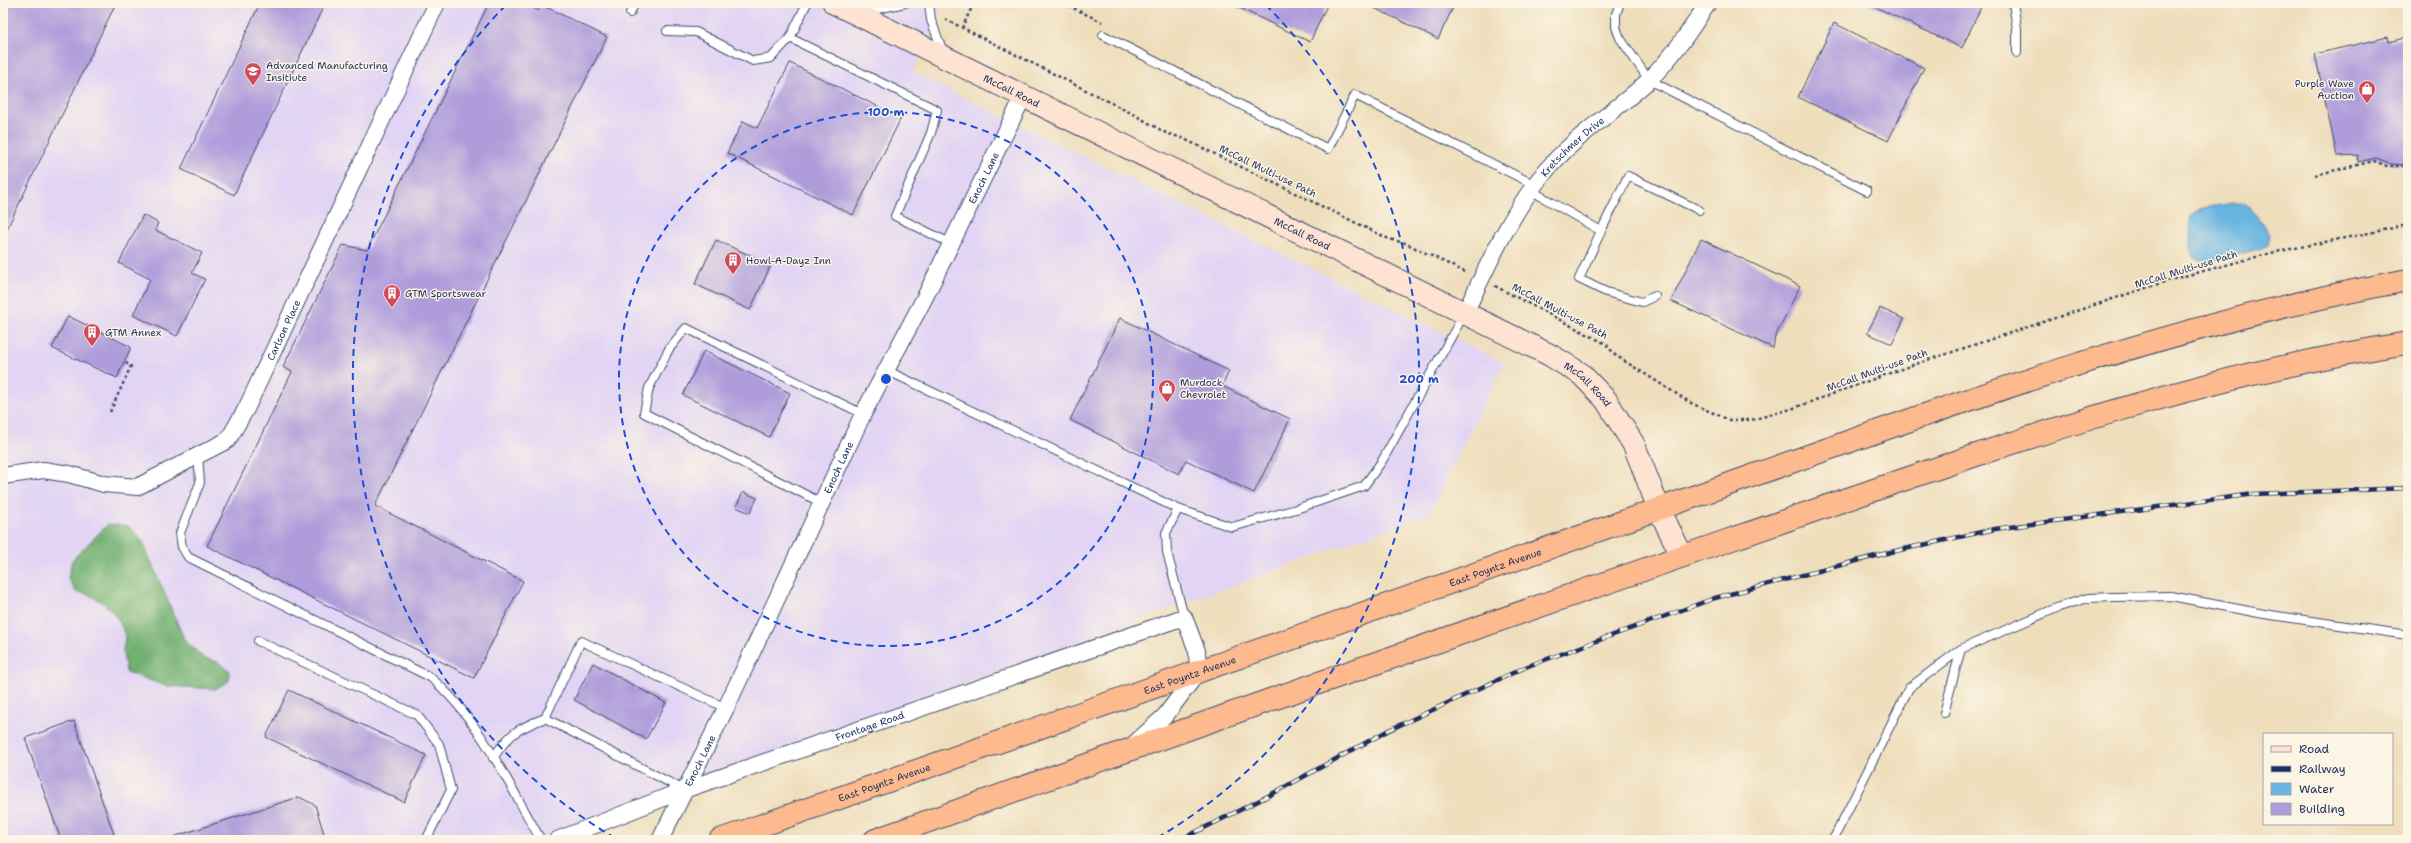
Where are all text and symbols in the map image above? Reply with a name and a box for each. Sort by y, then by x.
place label: Advanced Manufacturing Insitiute [266,59,388,84]
school or university icon: Advanced Manufacturing Insitiute [243,61,263,86]
street label: McCall Road [981,71,1043,110]
place label: Purple Wave Auction [2295,77,2354,102]
shop icon: Purple Wave Auction [2357,79,2377,104]
text: 100 m [868,104,905,120]
street label: Kretschmer Drive [1537,113,1607,179]
street label: McCall Multi-use Path [1217,142,1319,200]
street label: Enoch Lane [965,150,1002,206]
street label: McCall Road [1272,214,1333,253]
street label: McCall Multi-use Path [2133,247,2239,291]
building icon: Howl-A-Dayz Inn [723,250,743,275]
place label: Howl-A-Dayz Inn [746,254,831,267]
street label: McCall Multi-use Path [1510,280,1610,342]
building icon: GTM Sportswear [382,283,402,308]
place label: GTM Sportswear [405,287,487,300]
street label: Carlson Place [263,297,303,362]
building icon: GTM Annex [82,322,102,347]
place label: GTM Annex [105,326,161,339]
street label: McCall Multi-use Path [1825,346,1929,394]
street label: McCall Road [1562,359,1615,409]
text: 200 m [1399,371,1439,387]
centre of rings [879,372,893,386]
place label: Murdock Chevrolet [1180,376,1226,401]
shop icon: Murdock Chevrolet [1157,378,1177,403]
street label: Enoch Lane [820,439,856,496]
street label: East Poyntz Avenue [1447,545,1544,589]
street label: East Poyntz Avenue [1142,652,1238,697]
street label: Frontage Road [834,708,906,744]
street label: Enoch Lane [681,732,718,788]
legend [2263,733,2393,825]
text: Road [2299,741,2330,757]
street label: East Poyntz Avenue [836,760,932,804]
text: Railway [2299,761,2346,777]
text: Water [2299,781,2335,797]
text: Building [2299,801,2345,817]

